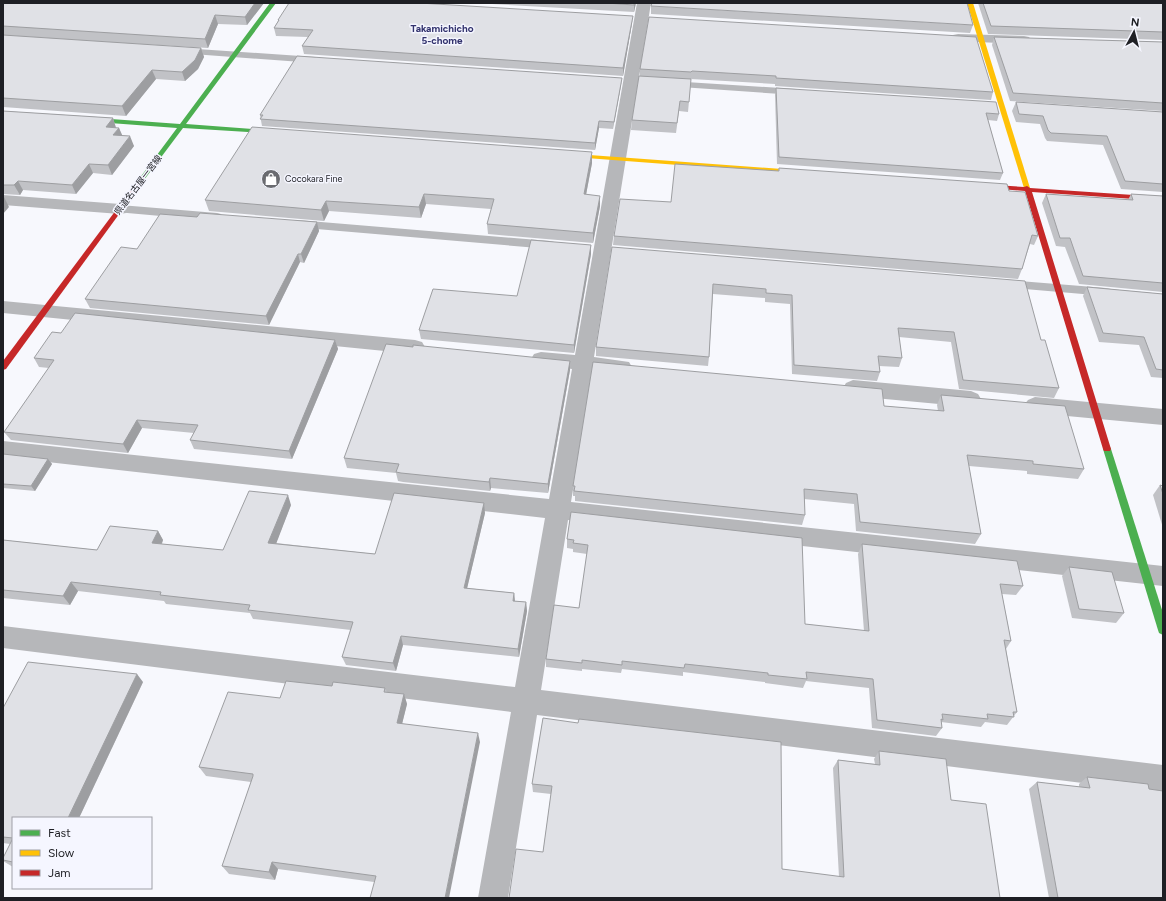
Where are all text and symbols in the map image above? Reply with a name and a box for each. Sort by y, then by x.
north arrow [1114,12,1154,52]
text: N [1130,16,1140,30]
district label: Takamichicho 5-chome [410,22,474,47]
street label: 県道名古屋一宮線 [112,152,164,217]
shop icon: Cocokara Fine [260,168,282,190]
place label: Cocokara Fine [285,173,343,184]
legend [12,817,152,889]
text: Fast [48,826,71,840]
text: Slow [48,846,75,860]
text: Jam [48,866,71,880]

